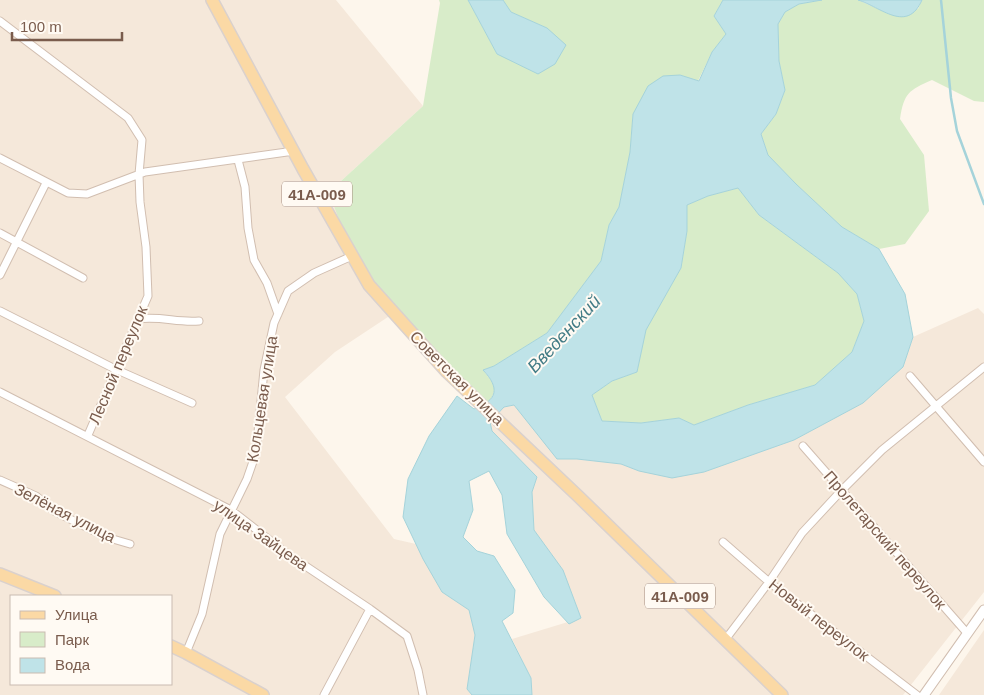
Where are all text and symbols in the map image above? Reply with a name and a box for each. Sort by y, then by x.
scale bar [12,10,122,42]
text: 100 m [20,18,62,35]
road number: 41А-009 [282,182,352,206]
water label: Введенский [523,291,605,377]
street label: Лесной переулок [85,302,151,427]
street label: Советская улица [407,328,507,428]
street label: Кольцевая улица [244,334,280,463]
street label: Пролетарский переулок [820,468,950,613]
street label: Зелёная улица [12,480,118,546]
street label: улица Зайцева [211,496,311,574]
street label: Новый переулок [766,576,873,665]
road number: 41А-009 [645,584,715,608]
legend [10,595,172,685]
text: Улица [55,606,98,623]
text: Парк [55,631,89,648]
text: Вода [55,656,91,673]

